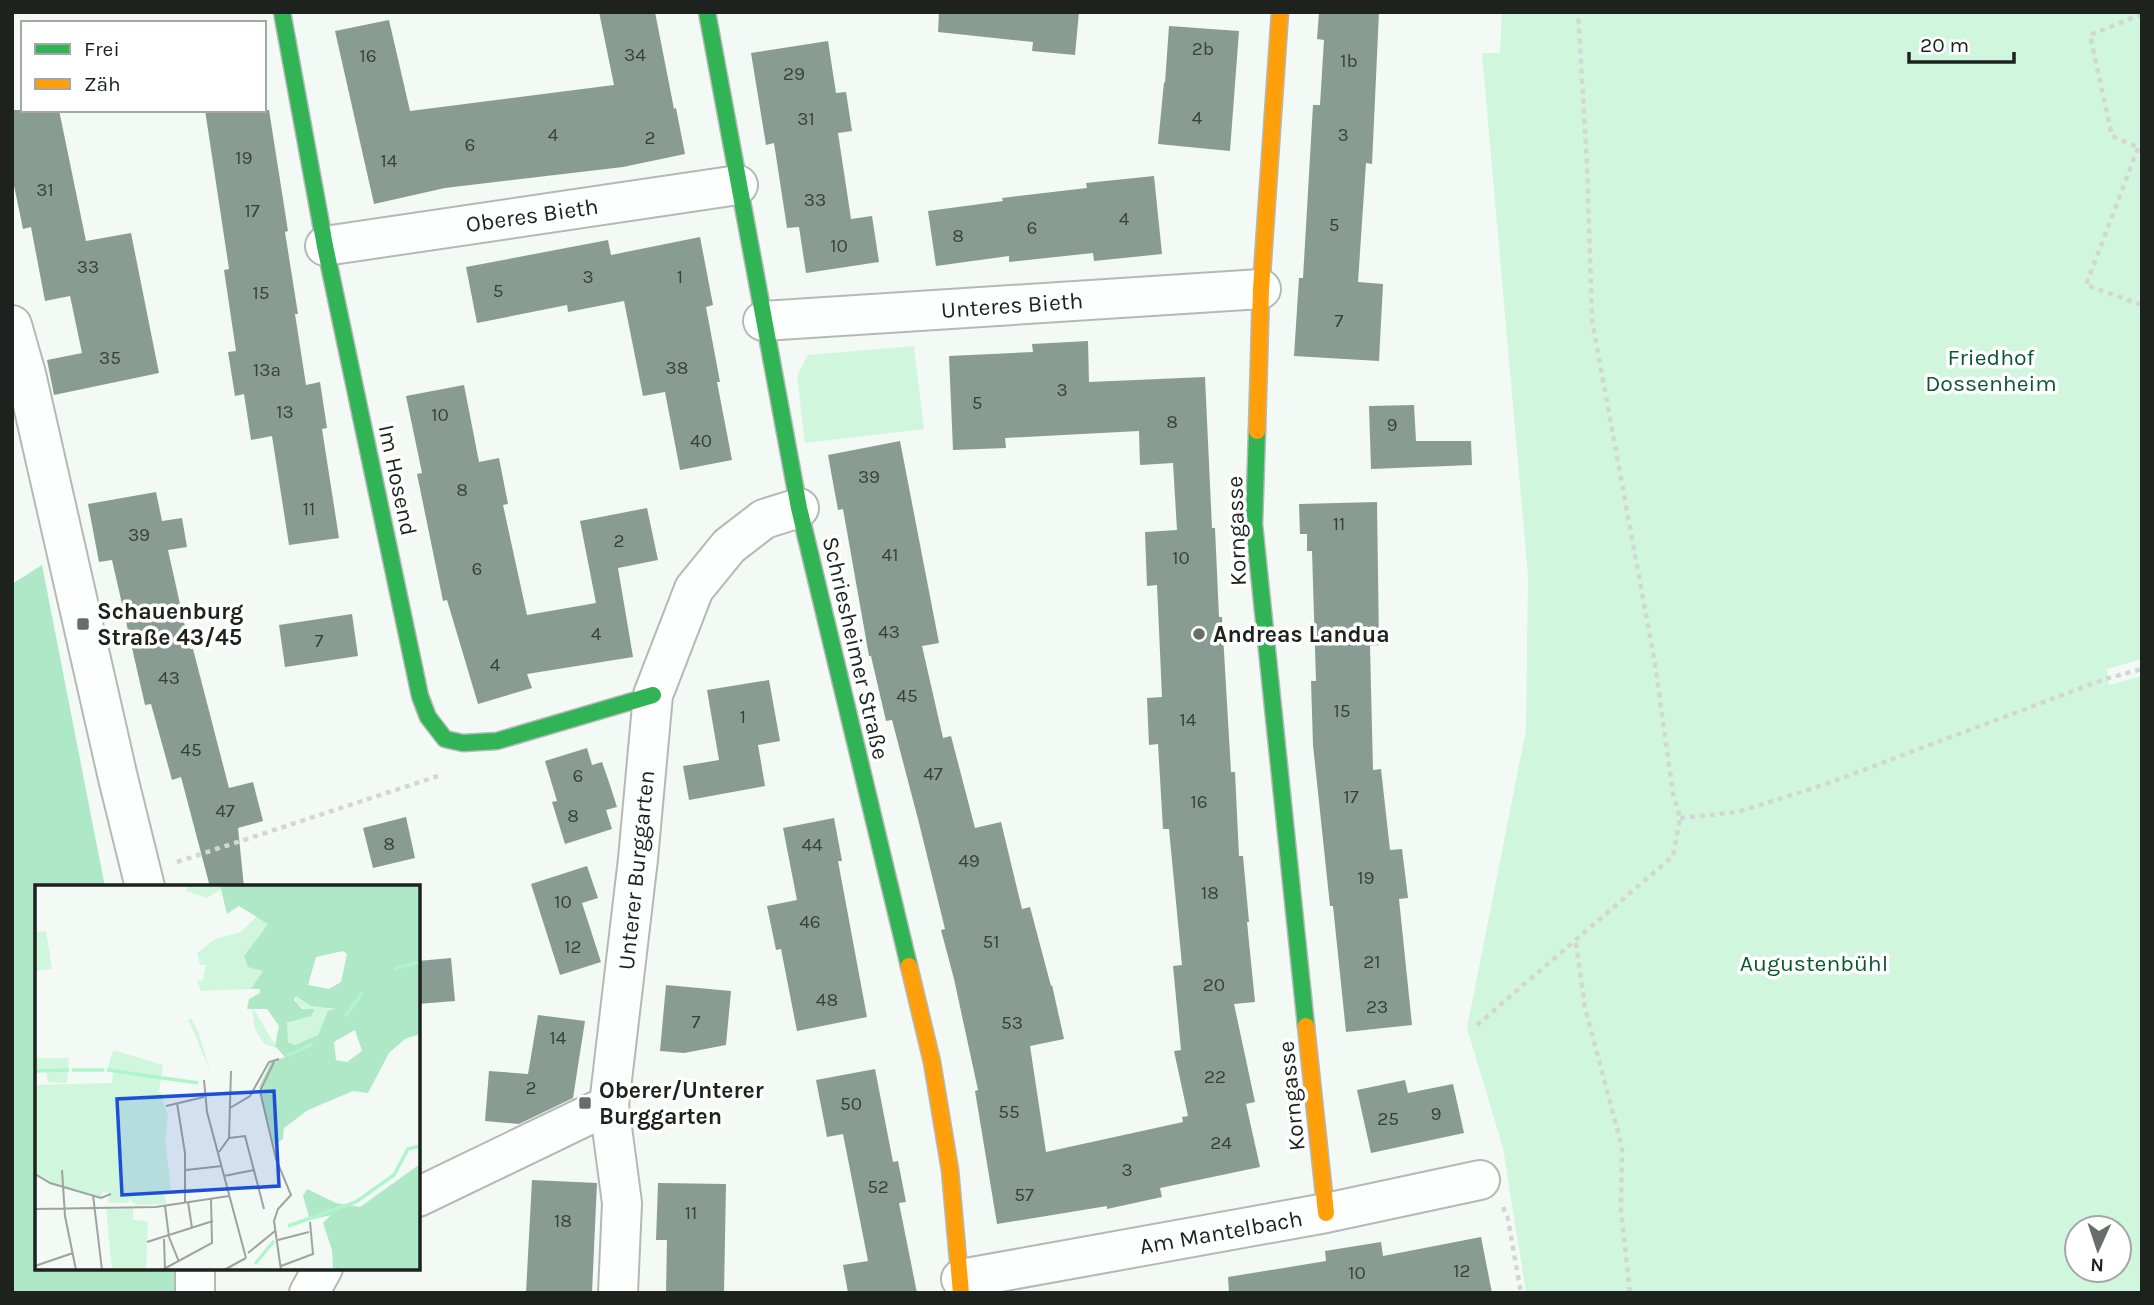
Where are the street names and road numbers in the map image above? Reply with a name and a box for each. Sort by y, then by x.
street label: Oberes Bieth [464,193,600,238]
street label: Unteres Bieth [940,287,1084,324]
street label: Im Hosend [373,422,422,538]
street label: Korngasse [1221,475,1252,587]
street label: Schriesheimer Straße [817,534,894,762]
street label: Unterer Burggarten [613,769,660,971]
street label: Korngasse [1272,1040,1311,1152]
street label: Am Mantelbach [1137,1205,1305,1260]

